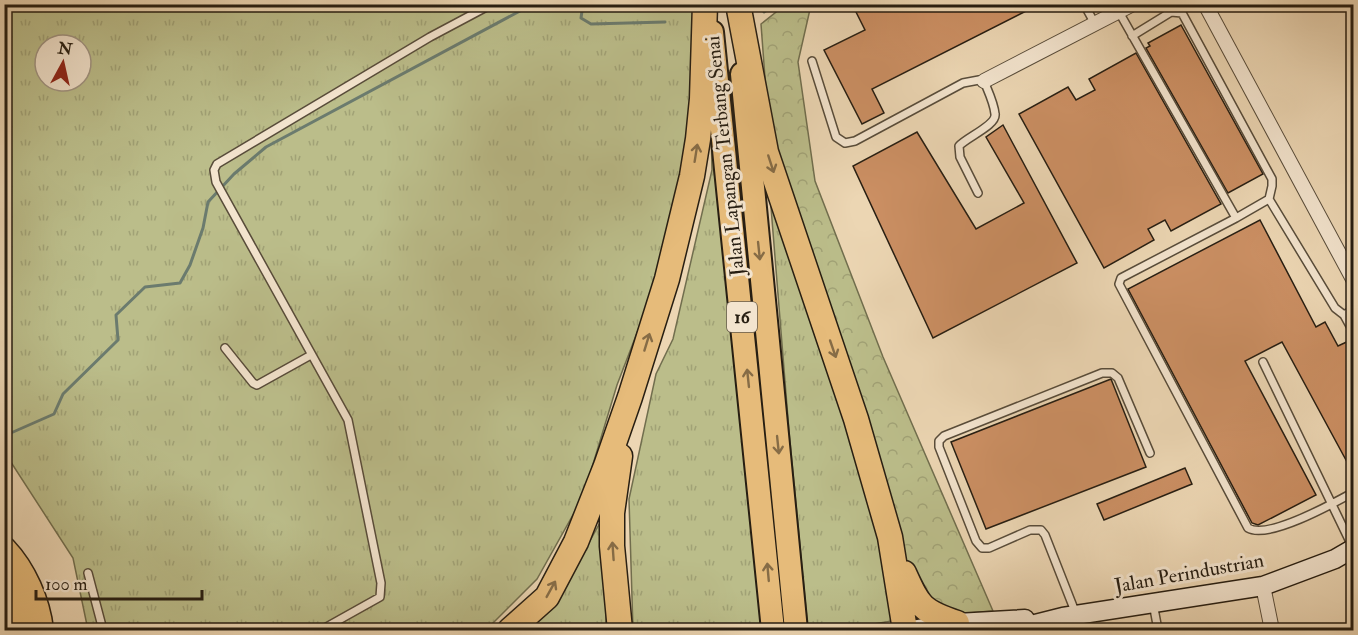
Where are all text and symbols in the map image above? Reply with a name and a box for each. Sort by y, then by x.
north arrow [33,33,93,93]
street label: Jalan Lapangan Terbang Senai [700,34,751,278]
text: N [55,38,74,60]
one-way arrow [690,144,701,163]
one-way arrow [766,154,777,173]
one-way arrow [754,240,765,260]
road number: 16 [727,302,757,332]
one-way arrow [642,333,653,352]
one-way arrow [828,339,839,358]
one-way arrow [742,369,753,389]
one-way arrow [773,434,784,454]
one-way arrow [607,542,618,562]
street label: Jalan Perindustrian [1111,548,1266,599]
scale bar [36,563,202,601]
one-way arrow [762,563,773,583]
text: 100 m [45,573,88,596]
one-way arrow [545,581,557,598]

